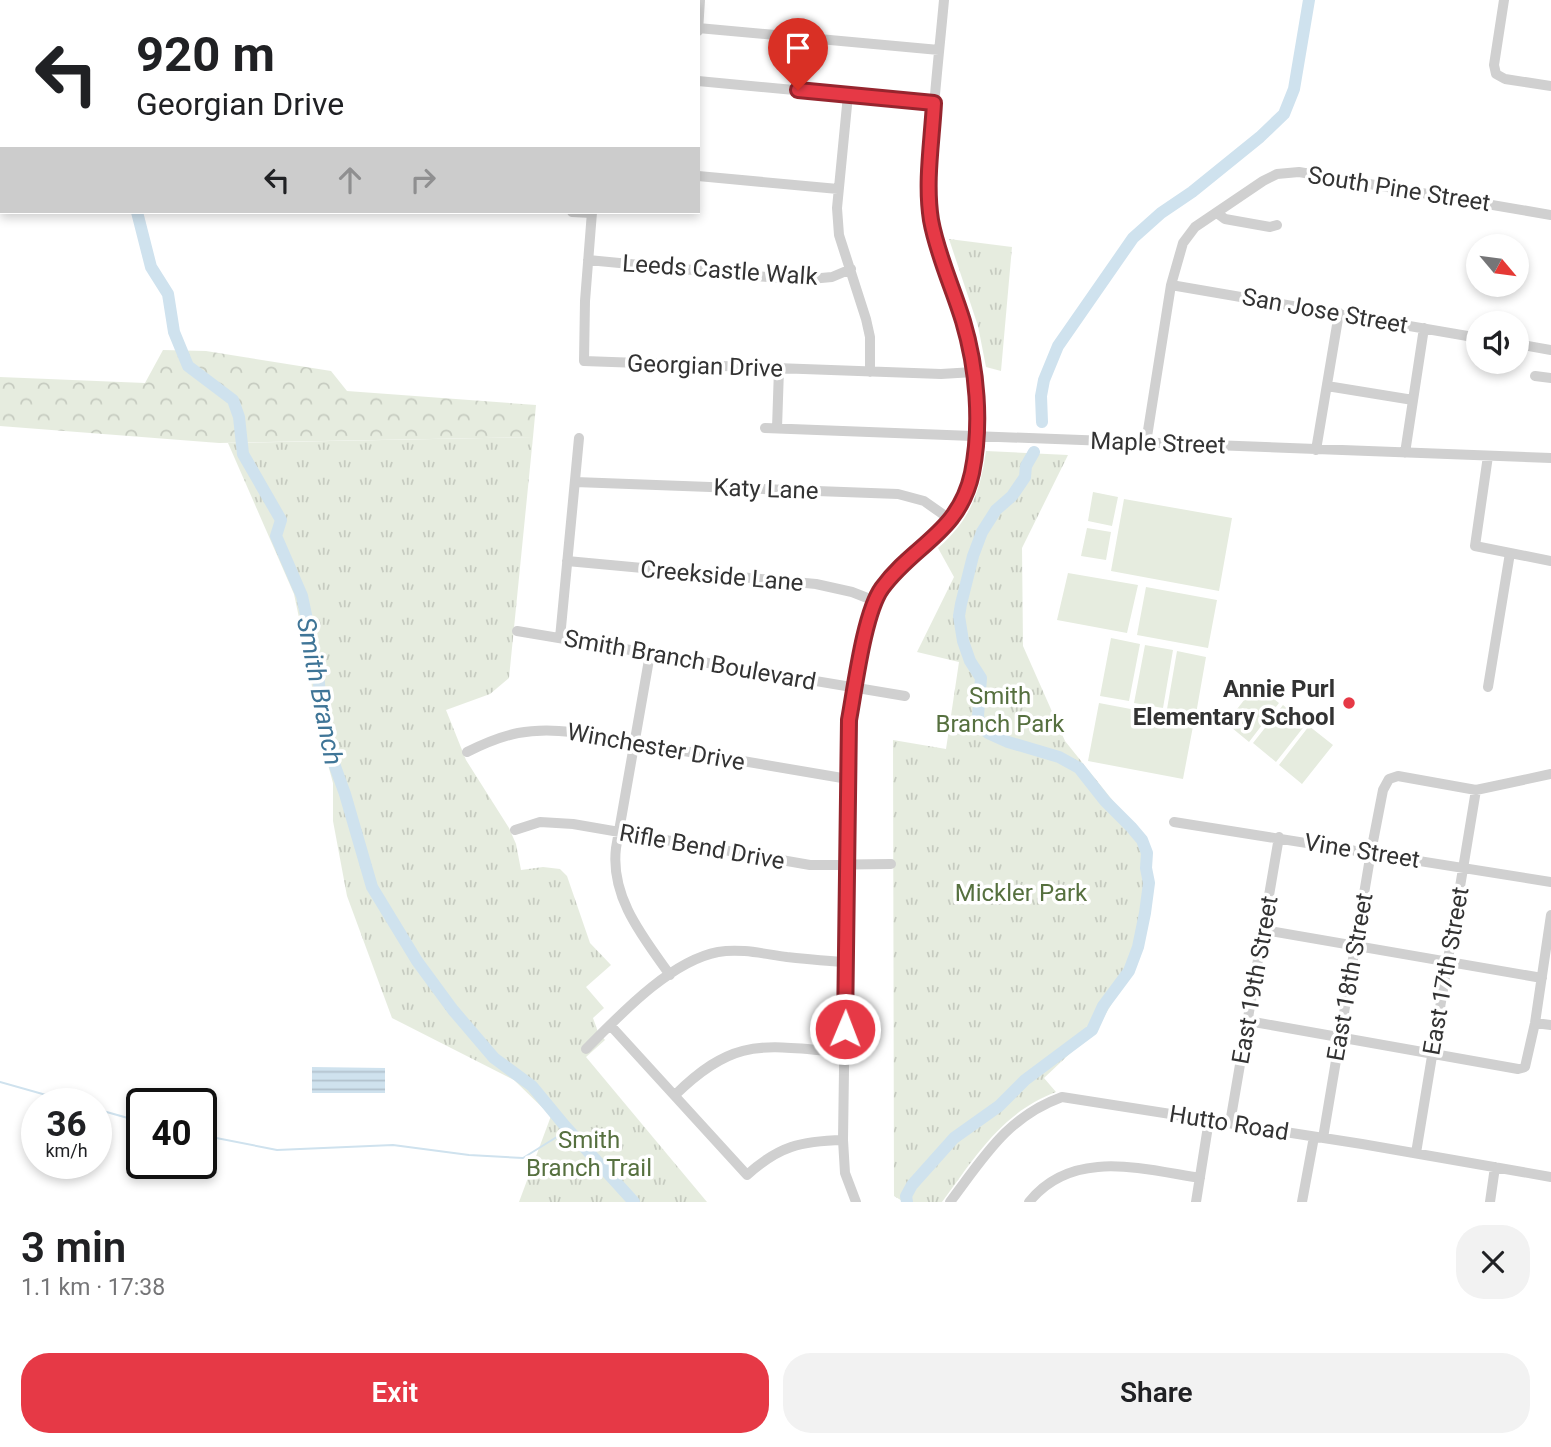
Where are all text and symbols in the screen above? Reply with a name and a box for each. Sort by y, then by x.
pin [768,18,828,90]
text: 920 m [136,26,275,83]
icon: left [21,28,112,119]
icon: arrive [779,29,817,67]
text: Georgian Drive [136,85,344,123]
icon: left [258,161,296,199]
icon: ahead [331,161,369,199]
icon: right [404,161,442,199]
street label: South Pine Street [1306,161,1492,217]
north arrow [1466,234,1530,298]
map controls [1466,234,1529,374]
street label: Leeds Castle Walk [621,249,819,291]
street label: San Jose Street [1240,283,1410,339]
button: sound [1466,311,1529,374]
street label: Georgian Drive [626,349,784,383]
street label: Maple Street [1090,427,1226,459]
street label: Katy Lane [713,473,819,505]
street label: Creekside Lane [639,555,805,597]
water label: Smith Branch [291,614,349,768]
street label: Smith Branch Boulevard [562,624,818,696]
place label: Annie Purl Elementary School [1133,675,1335,731]
park label: Smith Branch Park [935,682,1065,738]
marker: Annie Purl Elementary School [1341,695,1357,711]
street label: Winchester Drive [565,718,747,776]
street label: Rifle Bend Drive [617,819,787,875]
street label: Vine Street [1302,828,1422,874]
park label: Mickler Park [955,879,1088,907]
street label: East 17th Street [1417,885,1475,1057]
street label: East 18th Street [1321,891,1379,1063]
street label: East 19th Street [1226,894,1284,1066]
position arrow [808,992,882,1066]
speed limit sign: 40 [126,1088,217,1179]
street label: Hutto Road [1167,1100,1291,1146]
text: 36 [46,1104,87,1145]
park label: Smith Branch Trail [526,1126,652,1182]
text: km/h [45,1140,88,1161]
text: 3 min [21,1223,126,1272]
button: close [1456,1225,1530,1299]
text: 1.1 km · 17:38 [21,1274,165,1301]
button: Exit [21,1353,769,1433]
button: Share [783,1353,1530,1433]

